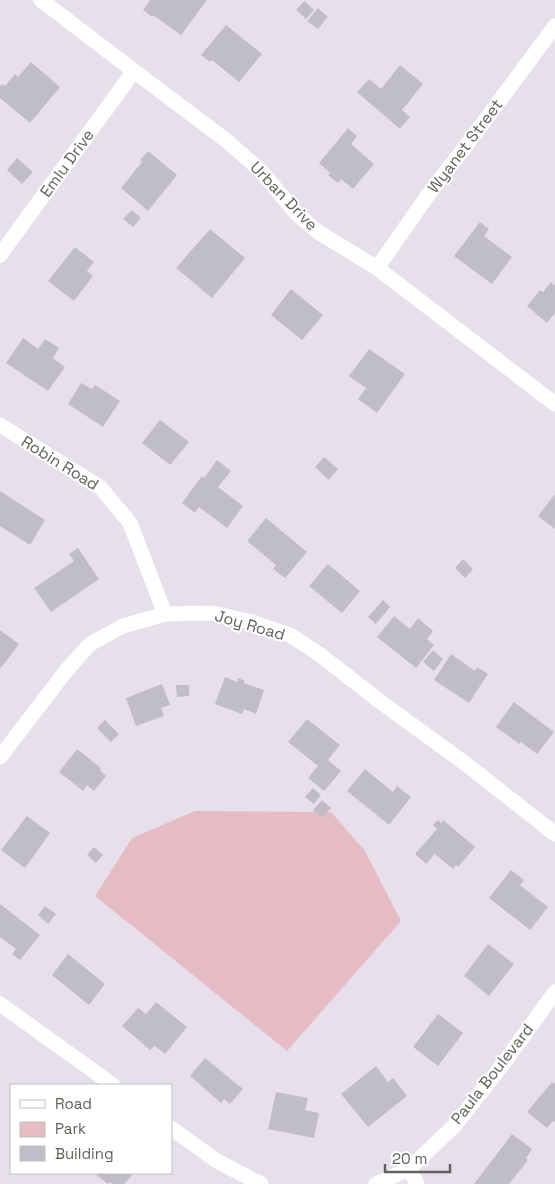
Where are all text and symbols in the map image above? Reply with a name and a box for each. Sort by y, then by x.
street label: Wyanet Street [423,95,507,197]
street label: Emlu Drive [35,125,99,201]
street label: Urban Drive [246,157,322,235]
street label: Robin Road [17,431,103,495]
street label: Joy Road [212,605,288,645]
street label: Paula Boulevard [446,1019,538,1129]
legend [10,1084,172,1174]
text: Road [55,1094,92,1113]
text: Park [55,1119,86,1138]
scale bar [385,1142,450,1174]
text: Building [55,1144,114,1163]
text: 20 m [392,1149,427,1168]

